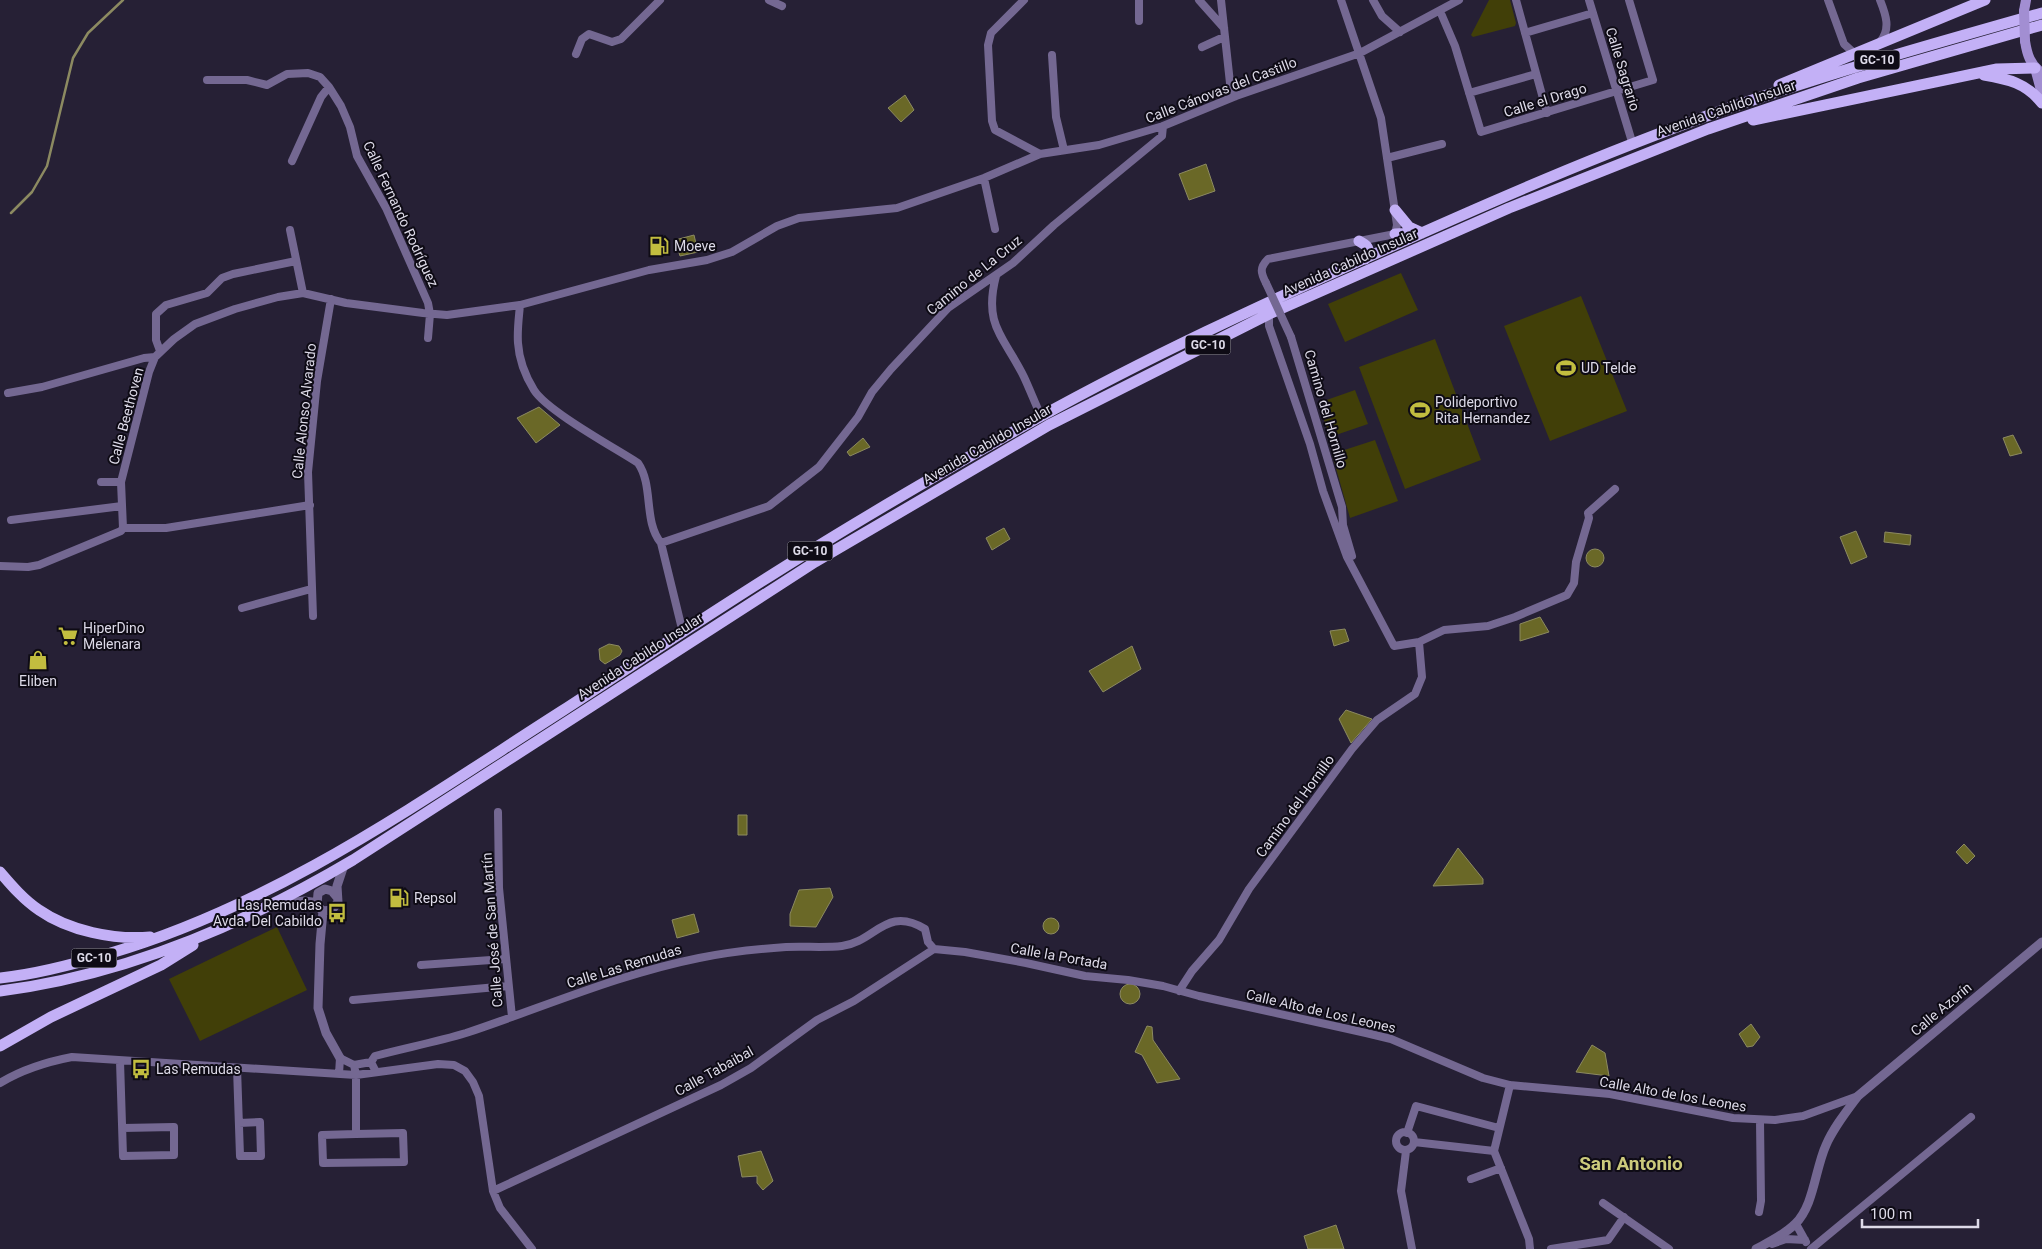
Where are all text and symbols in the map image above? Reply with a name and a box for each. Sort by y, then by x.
street label: Calle Sagrario [1603,25,1643,113]
road number: GC-10 [1854,50,1900,70]
street label: Calle Cánovas del Castillo [1143,54,1299,126]
street label: Avenida Cabildo Insular [1654,77,1798,139]
street label: Calle el Drago [1502,80,1588,120]
street label: Calle Fernando Rodríguez [360,138,442,290]
street label: Avenida Cabildo Insular [1280,225,1420,299]
street label: Camino de La Cruz [923,232,1025,318]
fuel station icon: Moeve [648,235,670,257]
place label: Moeve [674,238,716,254]
road number: GC-10 [1186,336,1230,354]
street label: Calle Alonso Alvarado [289,342,319,480]
street label: Camino del Hornillo [1301,348,1351,470]
sports icon: UD Telde [1555,357,1577,379]
place label: UD Telde [1581,360,1636,376]
street label: Calle Beethoven [105,366,147,466]
place label: Polideportivo Rita Hernandez [1435,394,1530,426]
sports icon: Polideportivo Rita Hernandez [1409,399,1431,421]
street label: Avenida Cabildo Insular [920,400,1054,487]
road number: GC-10 [788,542,832,560]
street label: Avenida Cabildo Insular [574,609,706,702]
place label: HiperDino Melenara [83,620,145,652]
supermarket icon: HiperDino Melenara [57,625,79,647]
shop icon: Eliben [27,649,49,671]
place label: Eliben [19,673,57,689]
street label: Camino del Hornillo [1253,752,1337,860]
street label: Calle José de San Martín [479,852,505,1008]
fuel station icon: Repsol [388,887,410,909]
place label: Repsol [414,890,457,906]
place label: Las Remudas Avda. Del Cabildo [213,897,322,929]
bus stop icon: Las Remudas Avda. Del Cabildo [326,902,348,924]
street label: Calle la Portada [1009,940,1109,972]
street label: Calle Las Remudas [565,941,683,991]
road number: GC-10 [72,948,116,968]
street label: Calle Azorín [1907,979,1975,1039]
street label: Calle Alto de Los Leones [1245,986,1397,1036]
street label: Calle Tabaibal [672,1043,756,1099]
bus stop icon: Las Remudas [130,1058,152,1080]
place label: Las Remudas [156,1061,241,1077]
street label: Calle Alto de los Leones [1598,1073,1748,1115]
district label: San Antonio [1579,1152,1683,1175]
scale bar [1862,1196,1978,1228]
text: 100 m [1870,1205,1912,1223]

